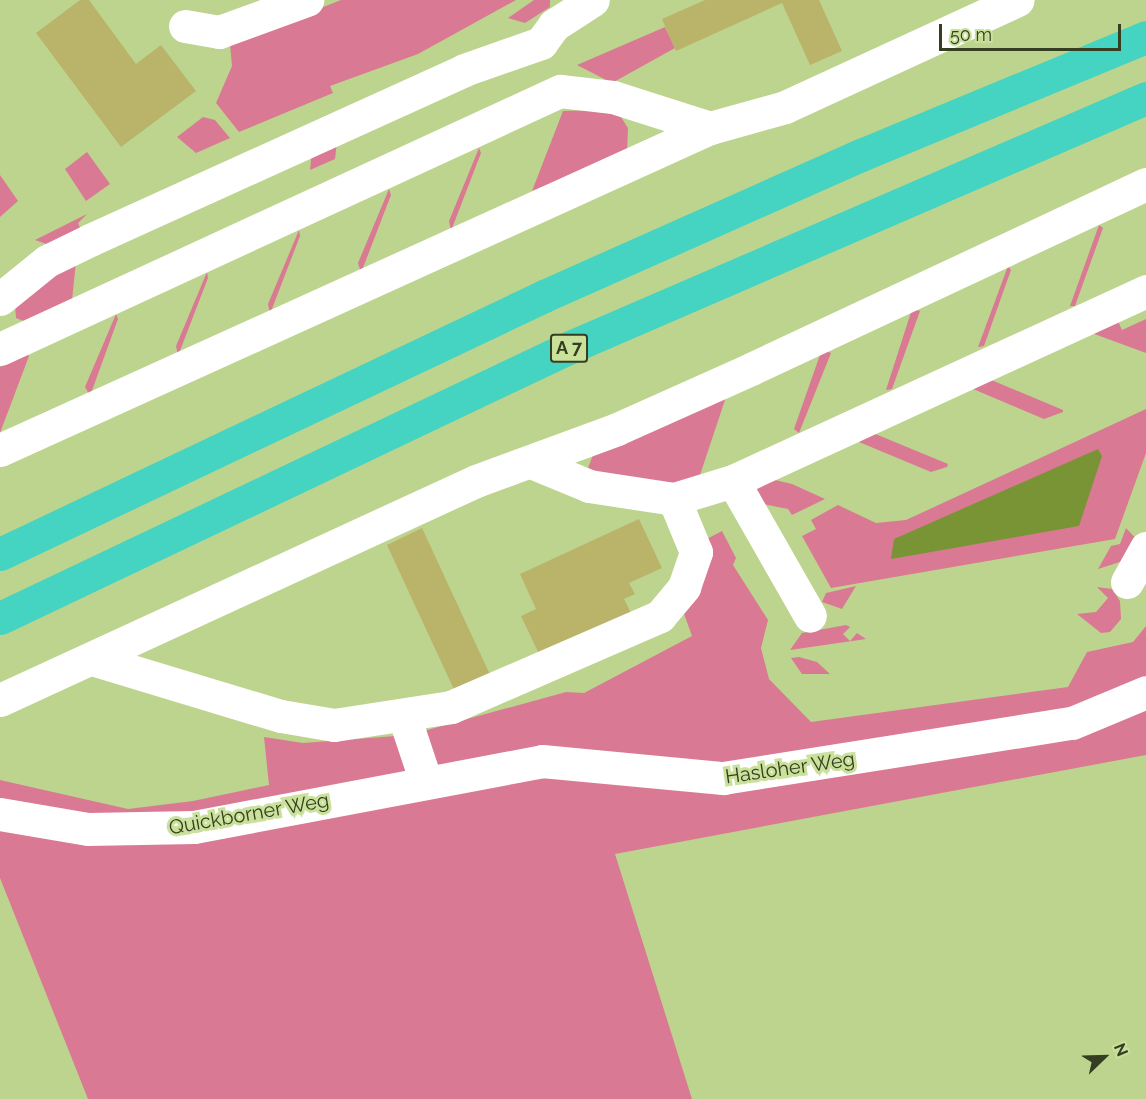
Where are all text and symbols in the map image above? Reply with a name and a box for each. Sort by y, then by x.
scale bar [942,12,1124,50]
text: 50 m [950,24,992,45]
road number: A 7 [550,333,588,363]
street label: Hasloher Weg [723,747,857,789]
street label: Quickborner Weg [167,788,331,840]
north arrow [1074,1027,1134,1087]
text: N [1110,1040,1132,1059]

